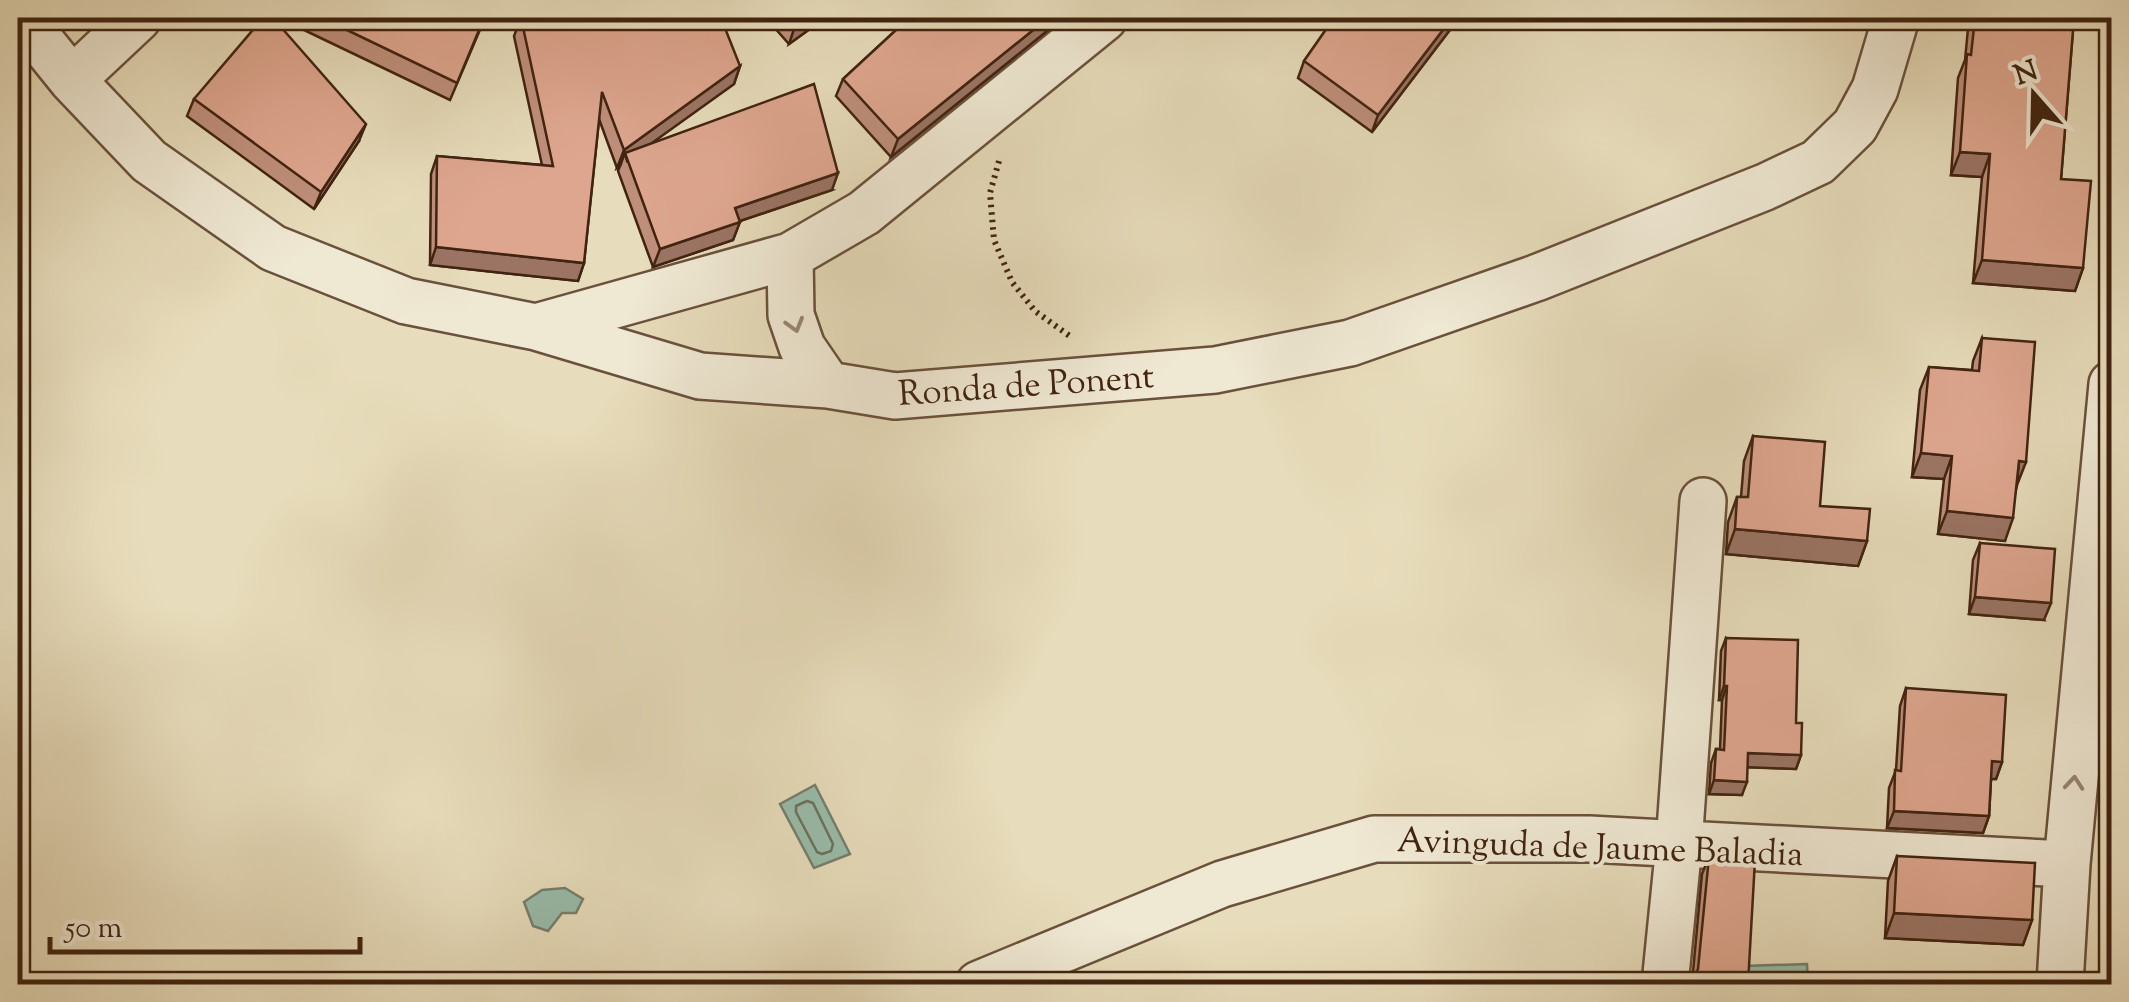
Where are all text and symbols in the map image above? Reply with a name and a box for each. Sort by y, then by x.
north arrow [1984,45,2084,145]
text: N [2009,52,2044,97]
one-way arrow [784,316,805,333]
street label: Ronda de Ponent [897,353,1156,422]
one-way arrow [2063,774,2085,790]
street label: Avinguda de Jaume Baladia [1396,817,1804,882]
scale bar [50,892,360,954]
text: 50 m [63,908,123,951]

